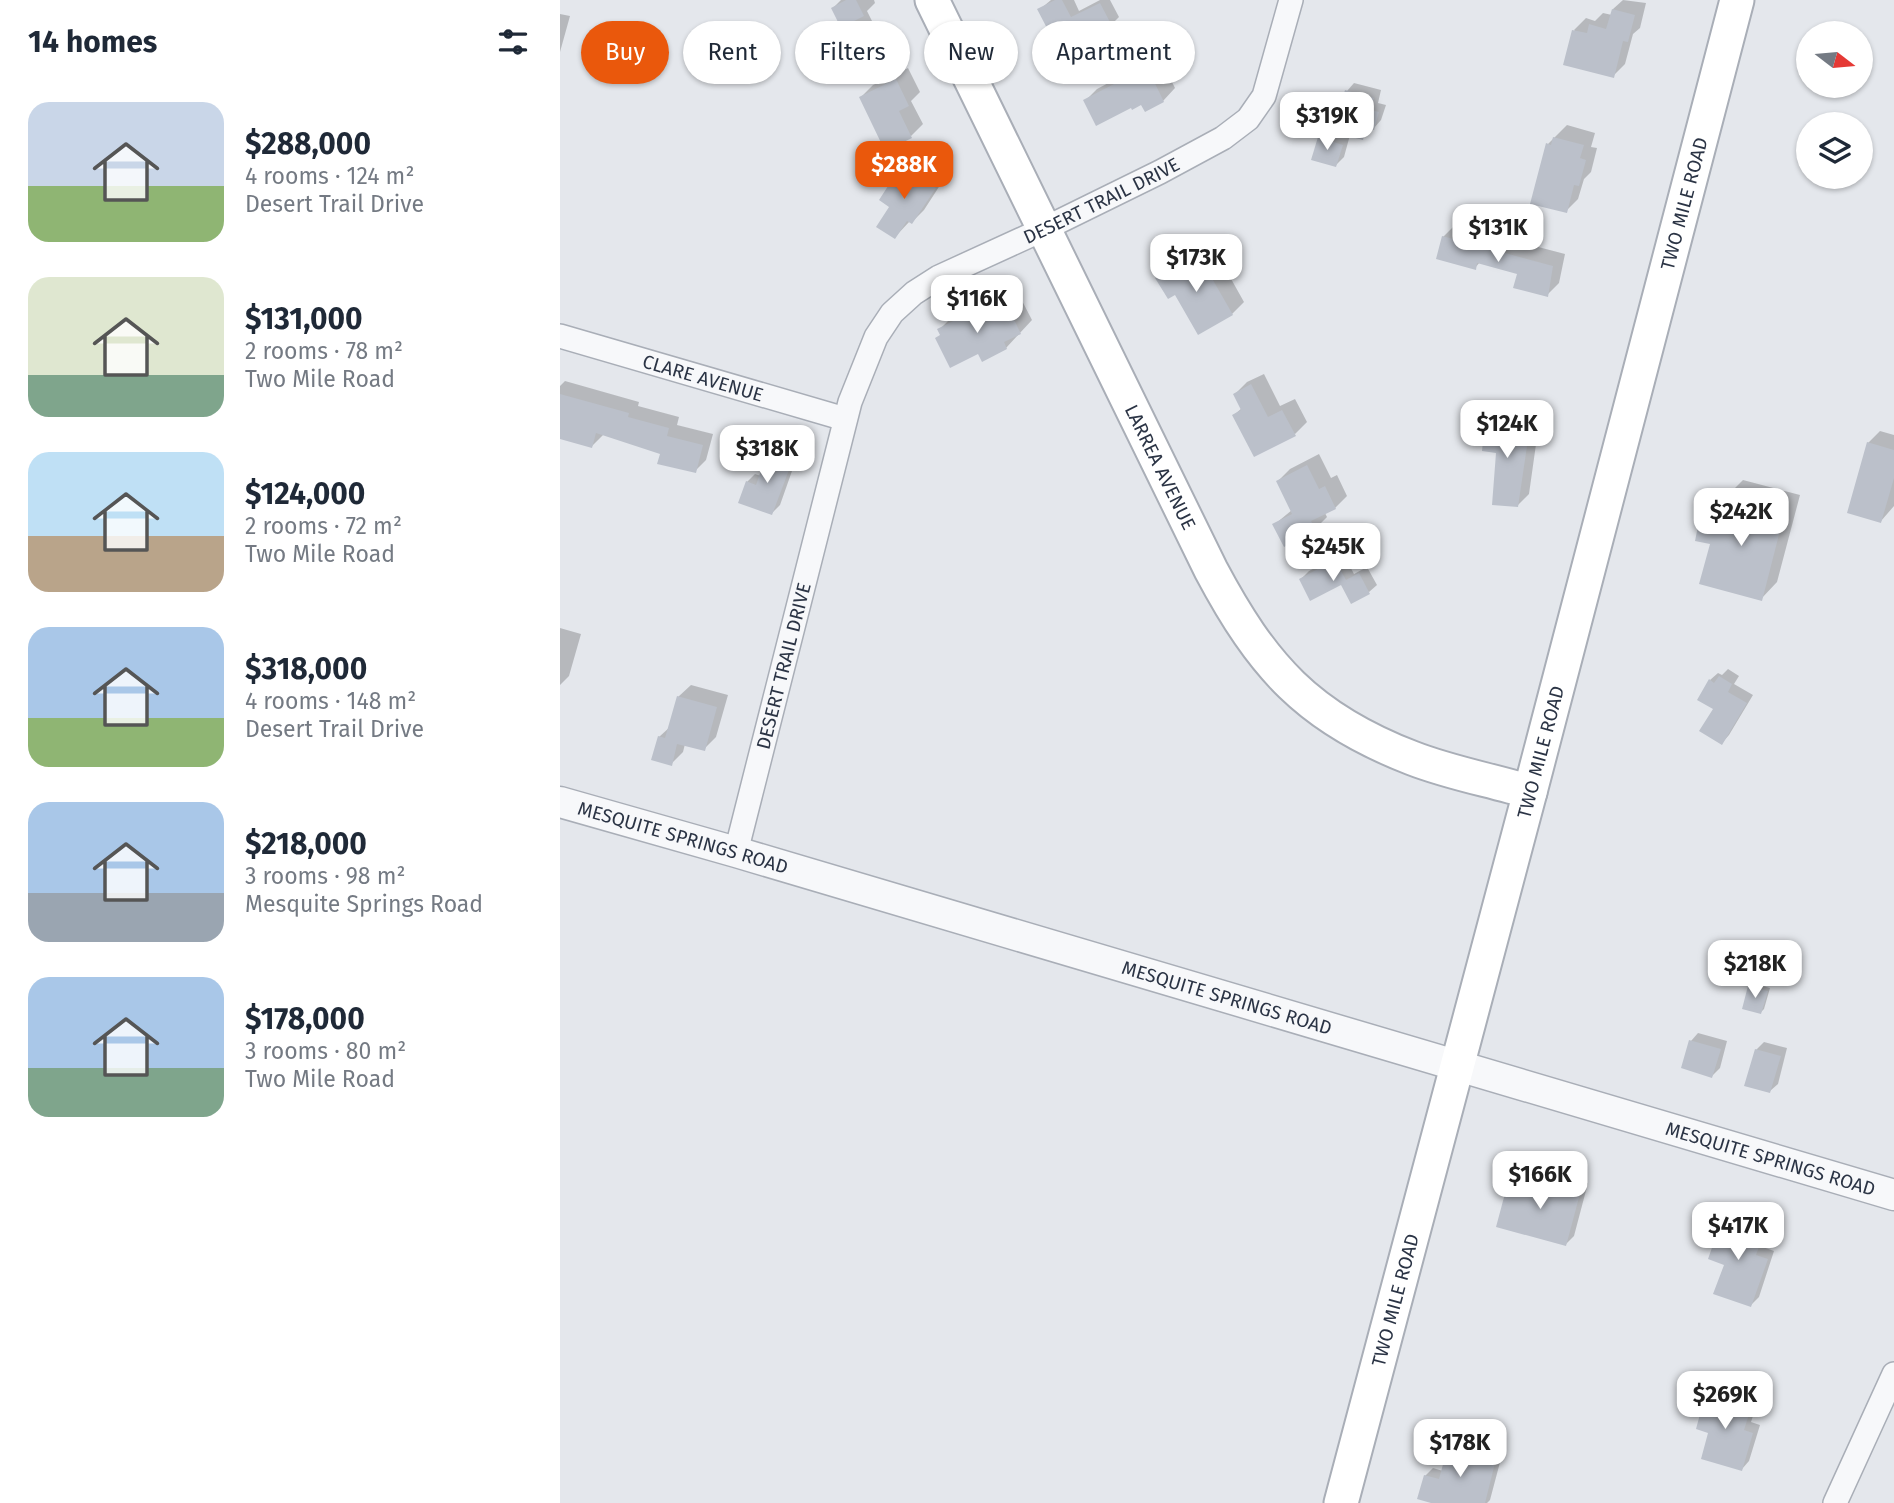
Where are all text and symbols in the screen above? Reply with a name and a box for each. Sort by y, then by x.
chip: Buy [581,21,669,84]
chip: Rent [683,21,781,84]
chip: Filters [795,21,910,84]
chip: New [924,21,1018,84]
chip: Apartment [1032,21,1195,84]
north arrow [1796,21,1872,98]
map controls [1796,21,1873,189]
icon: filters [494,23,532,61]
text: 14 homes [28,24,157,60]
pin: $319K [1278,92,1376,152]
text: $319K [1296,101,1358,129]
button: layers [1796,112,1873,189]
text: $288,000 [245,126,371,162]
icon: home [84,130,168,214]
street label: TWO MILE ROAD [1656,135,1713,272]
pin: $288K [855,142,953,201]
text: $288K [871,150,937,178]
street label: DESERT TRAIL DRIVE [1020,153,1184,249]
text: 4 rooms · 124 m² [245,162,414,190]
text: Desert Trail Drive [245,190,424,218]
pin: $131K [1449,204,1547,264]
text: $131K [1468,213,1528,241]
pin: $173K [1147,234,1245,294]
text: $173K [1166,243,1226,271]
pin: $116K [928,276,1026,335]
text: $116K [947,284,1007,312]
text: $131,000 [245,301,363,337]
icon: home [84,305,168,389]
text: 2 rooms · 78 m² [245,337,403,365]
street label: CLARE AVENUE [640,350,766,407]
text: Two Mile Road [245,365,395,393]
pin: $124K [1458,400,1556,460]
street label: LARREA AVENUE [1120,401,1201,534]
text: $124K [1476,409,1538,437]
pin: $318K [718,426,816,485]
text: $318K [736,434,798,462]
text: $124,000 [245,476,365,512]
icon: home [84,480,168,564]
pin: $242K [1692,489,1790,548]
text: $242K [1710,497,1772,525]
text: 2 rooms · 72 m² [245,512,402,540]
pin: $245K [1284,524,1382,583]
text: $245K [1301,532,1365,560]
text: Two Mile Road [245,540,395,568]
street label: DESERT TRAIL DRIVE [751,580,816,752]
text: $318,000 [245,651,367,687]
icon: home [84,655,168,739]
street label: TWO MILE ROAD [1512,683,1569,821]
text: 4 rooms · 148 m² [245,687,416,715]
text: Desert Trail Drive [245,715,424,743]
street label: MESQUITE SPRINGS ROAD [575,797,791,879]
text: $218,000 [245,826,367,862]
icon: home [84,830,168,914]
text: 3 rooms · 98 m² [245,862,405,890]
text: Mesquite Springs Road [245,890,483,918]
pin: $218K [1706,940,1804,1000]
text: $218K [1724,949,1786,977]
street label: MESQUITE SPRINGS ROAD [1119,956,1335,1040]
text: $178,000 [245,1001,365,1037]
icon: home [84,1005,168,1089]
text: 3 rooms · 80 m² [245,1037,406,1065]
text: Two Mile Road [245,1065,395,1093]
street label: MESQUITE SPRINGS ROAD [1663,1117,1878,1201]
pin: $166K [1491,1152,1589,1211]
text: $166K [1509,1160,1571,1188]
pin: $417K [1689,1202,1787,1262]
text: $417K [1708,1211,1768,1239]
street label: TWO MILE ROAD [1367,1231,1424,1369]
pin: $269K [1676,1372,1774,1431]
text: $269K [1693,1380,1757,1408]
pin: $178K [1411,1420,1509,1479]
text: $178K [1430,1428,1490,1456]

